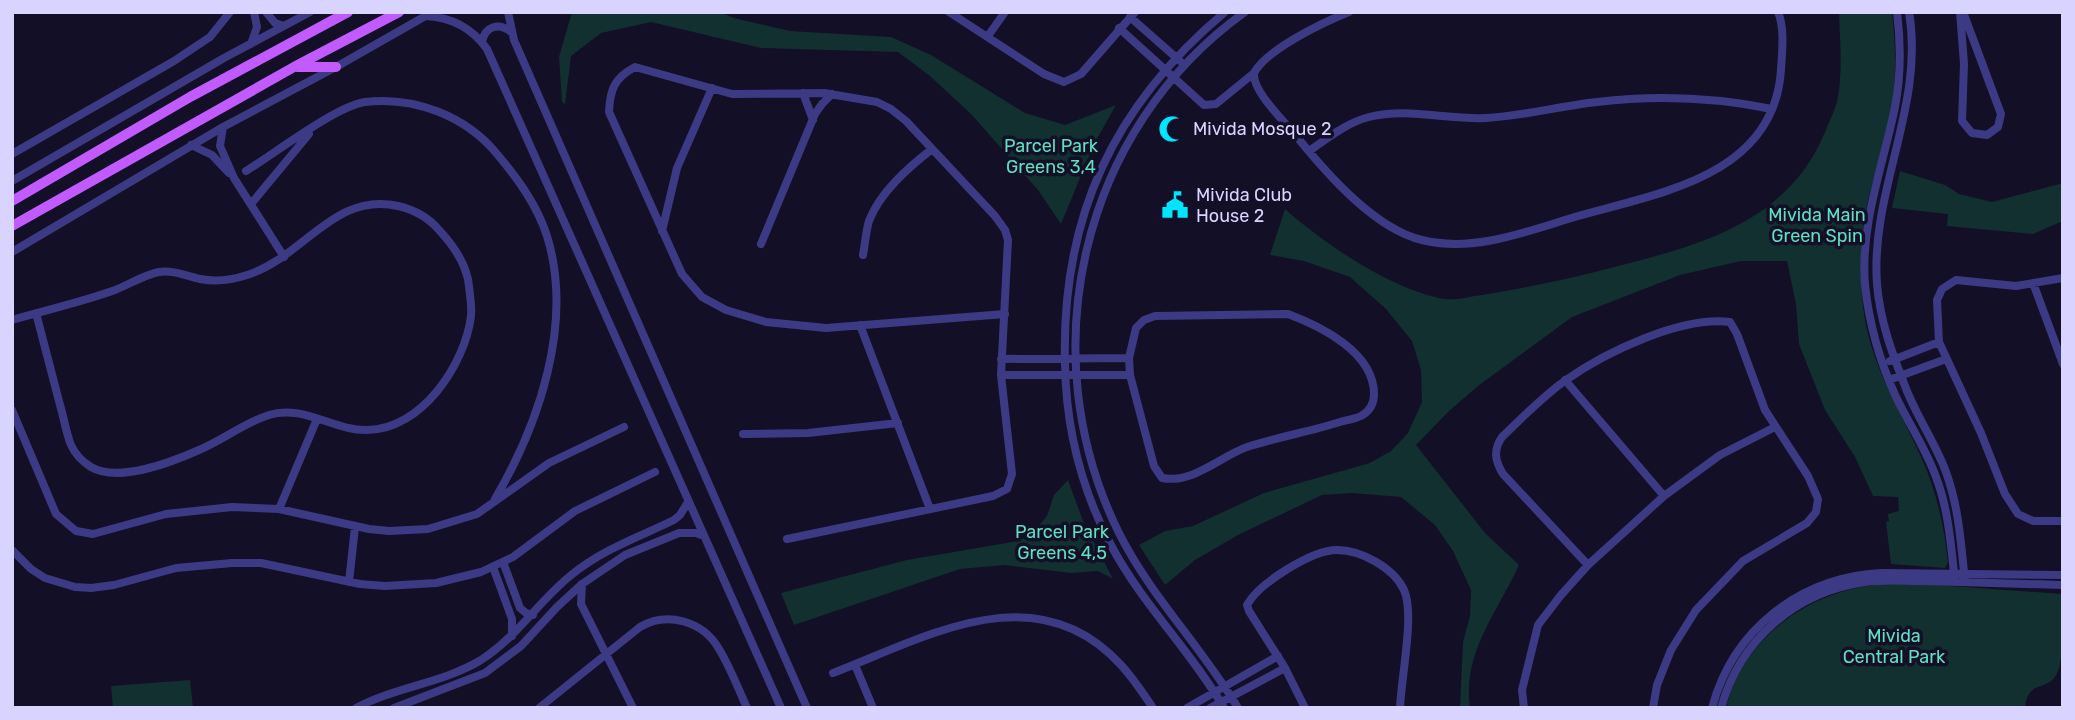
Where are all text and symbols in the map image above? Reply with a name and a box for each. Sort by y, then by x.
mosque icon: Mivida Mosque 2 [1157,114,1187,144]
place label: Mivida Mosque 2 [1193,118,1331,140]
park label: Parcel Park Greens 3,4 [1004,135,1099,178]
place label: Mivida Club House 2 [1196,184,1292,227]
public building icon: Mivida Club House 2 [1160,190,1190,220]
park label: Mivida Main Green Spin [1768,204,1866,247]
park label: Parcel Park Greens 4,5 [1015,521,1110,564]
park label: Mivida Central Park [1843,625,1946,668]

